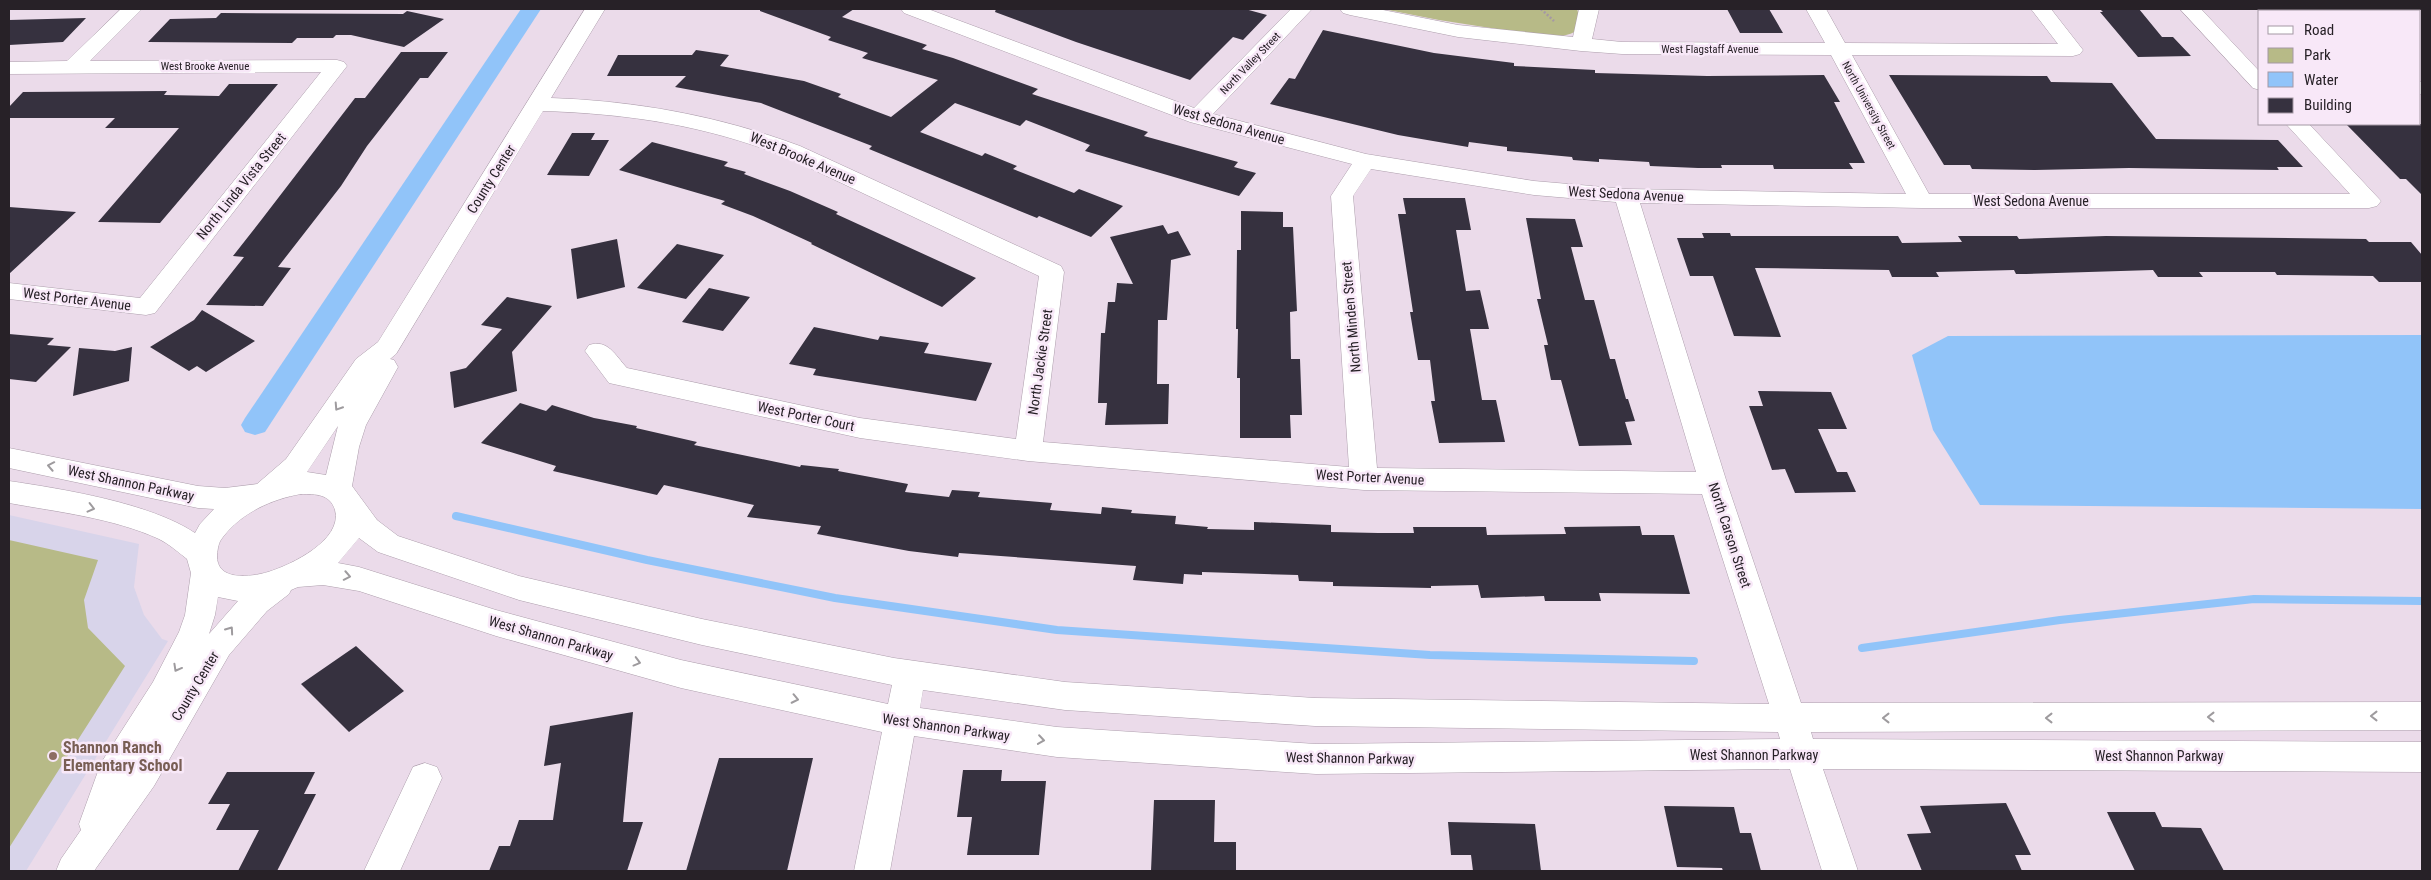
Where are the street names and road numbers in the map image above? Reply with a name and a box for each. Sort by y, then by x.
street label: North Valley Street [1217,30,1283,97]
street label: West Flagstaff Avenue [1661,43,1759,56]
street label: North University Street [1839,59,1898,151]
street label: West Brooke Avenue [161,60,249,73]
street label: West Sedona Avenue [1171,100,1287,148]
street label: West Brooke Avenue [748,129,858,188]
street label: North Linda Vista Street [193,130,289,242]
street label: County Center [464,142,518,216]
street label: West Sedona Avenue [1568,183,1685,205]
street label: West Sedona Avenue [1973,193,2089,209]
street label: North Minden Street [1338,261,1364,373]
street label: West Porter Avenue [22,284,132,314]
street label: North Jackie Street [1025,308,1055,416]
street label: West Porter Court [756,398,856,434]
street label: West Shannon Parkway [66,462,196,504]
street label: West Porter Avenue [1315,466,1425,488]
street label: North Carson Street [1705,480,1755,590]
street label: West Shannon Parkway [487,613,615,663]
street label: County Center [168,648,222,724]
street label: West Shannon Parkway [881,710,1011,744]
street label: West Shannon Parkway [1690,747,1818,763]
street label: West Shannon Parkway [2095,748,2223,764]
street label: West Shannon Parkway [1286,749,1415,767]

